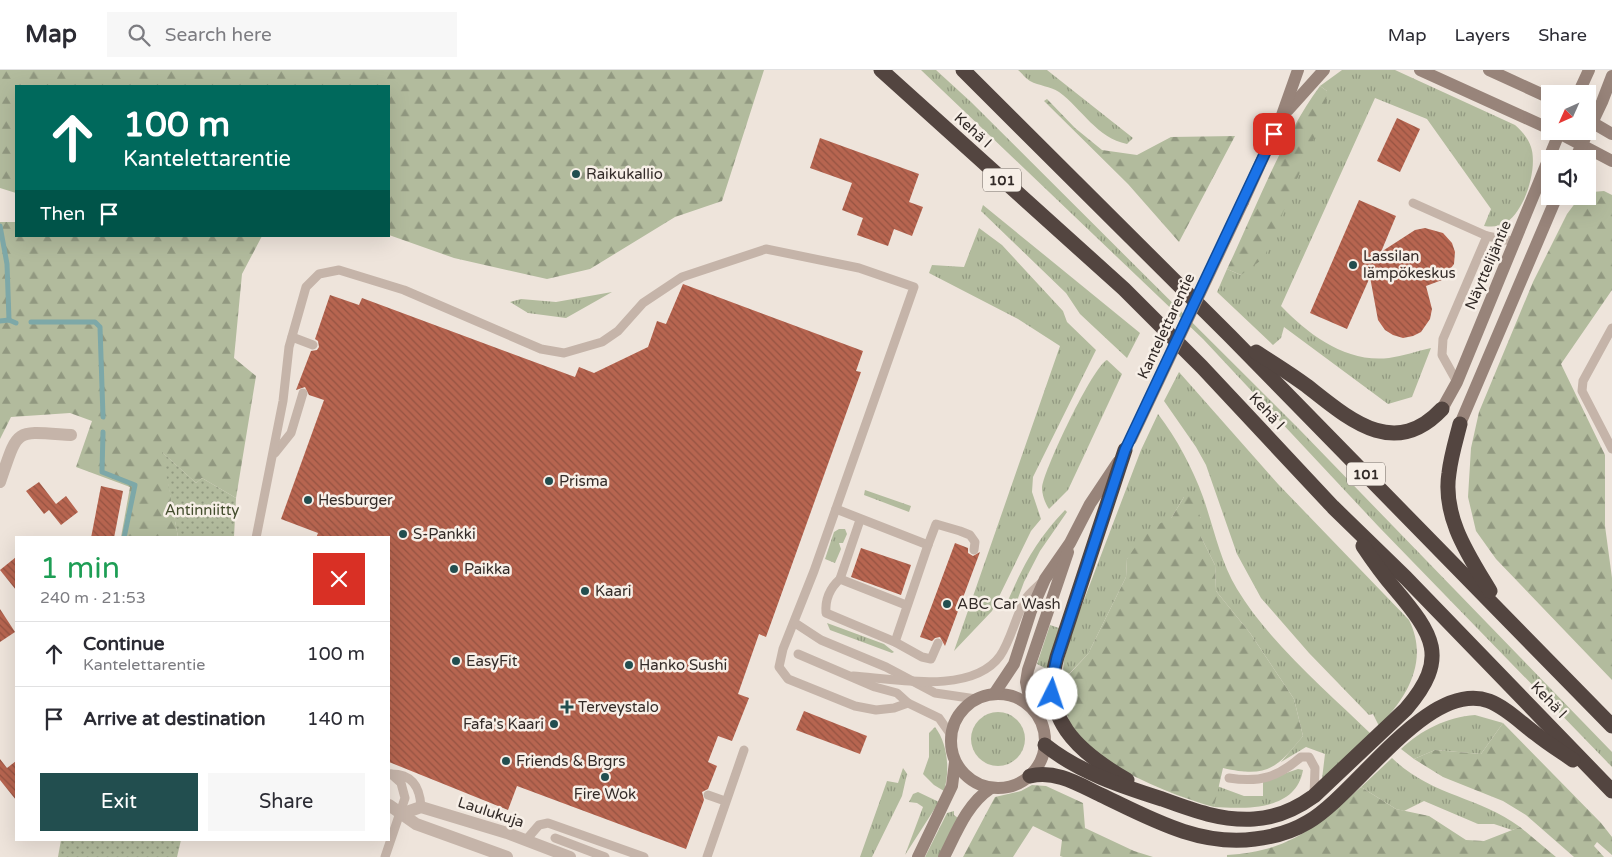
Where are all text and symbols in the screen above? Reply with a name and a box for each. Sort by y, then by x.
search box [107,12,457,57]
text: Map [25,20,77,49]
icon: search [125,21,153,49]
text: Search here [165,24,272,46]
text: Map [1388,24,1427,46]
text: Layers [1455,24,1510,46]
text: Share [1538,24,1587,46]
north arrow [1541,85,1596,140]
map controls [1541,85,1596,205]
text: 100 m [123,104,230,146]
icon: ahead [40,105,105,170]
street label: Kehä I [951,108,995,152]
pin [1253,113,1295,155]
icon: arrive [1260,120,1288,148]
text: Kantelettarentie [123,146,291,172]
button: sound [1541,150,1596,205]
place label: Raikukallio [586,165,663,183]
marker: Raikukallio [570,168,582,180]
road number: 101 [983,168,1021,192]
icon: arrive [95,200,123,228]
text: Then [40,203,85,225]
street label: Näyttelijäntie [1461,218,1515,312]
place label: Lassilan lämpökeskus [1363,247,1456,282]
marker: Lassilan lämpökeskus [1347,259,1359,271]
street label: Kantelettarentie [1134,270,1198,382]
street label: Kehä I [1245,389,1289,433]
road number: 101 [1347,462,1385,486]
place label: Prisma [559,472,608,490]
marker: Prisma [543,475,555,487]
place label: Hesburger [318,491,393,509]
marker: Hesburger [302,494,314,506]
park label: Antinniitty [165,501,239,519]
place label: S-Pankki [413,525,476,543]
marker: S-Pankki [397,528,409,540]
text: 1 min [40,550,120,587]
button: close [313,553,365,605]
place label: Paikka [464,560,511,578]
marker: Paikka [448,563,460,575]
place label: Kaari [595,582,631,600]
marker: Kaari [579,585,591,597]
text: 240 m · 21:53 [40,588,146,608]
place label: ABC Car Wash [957,595,1061,613]
marker: ABC Car Wash [941,598,953,610]
text: Continue [83,633,165,655]
icon: ahead [40,640,68,668]
text: 100 m [307,643,365,665]
place label: EasyFit [466,652,518,670]
text: Kantelettarentie [83,655,205,675]
marker: EasyFit [450,655,462,667]
place label: Hanko Sushi [639,656,727,674]
marker: Hanko Sushi [623,659,635,671]
position arrow [1025,667,1077,719]
street label: Kehä I [1527,678,1571,722]
place label: Terveystalo [578,698,659,716]
marker: Terveystalo [560,700,574,714]
icon: arrive [40,705,68,733]
text: Arrive at destination [83,708,266,730]
text: 140 m [307,708,365,730]
place label: Fafa's Kaari [463,715,544,733]
marker: Fafa's Kaari [548,718,560,730]
place label: Friends & Brgrs [516,752,626,770]
marker: Friends & Brgrs [500,755,512,767]
marker: Fire Wok [599,771,611,783]
button: Exit [40,773,198,831]
button: Share [208,773,365,831]
place label: Fire Wok [574,785,636,803]
street label: Laulukuja [456,793,526,831]

